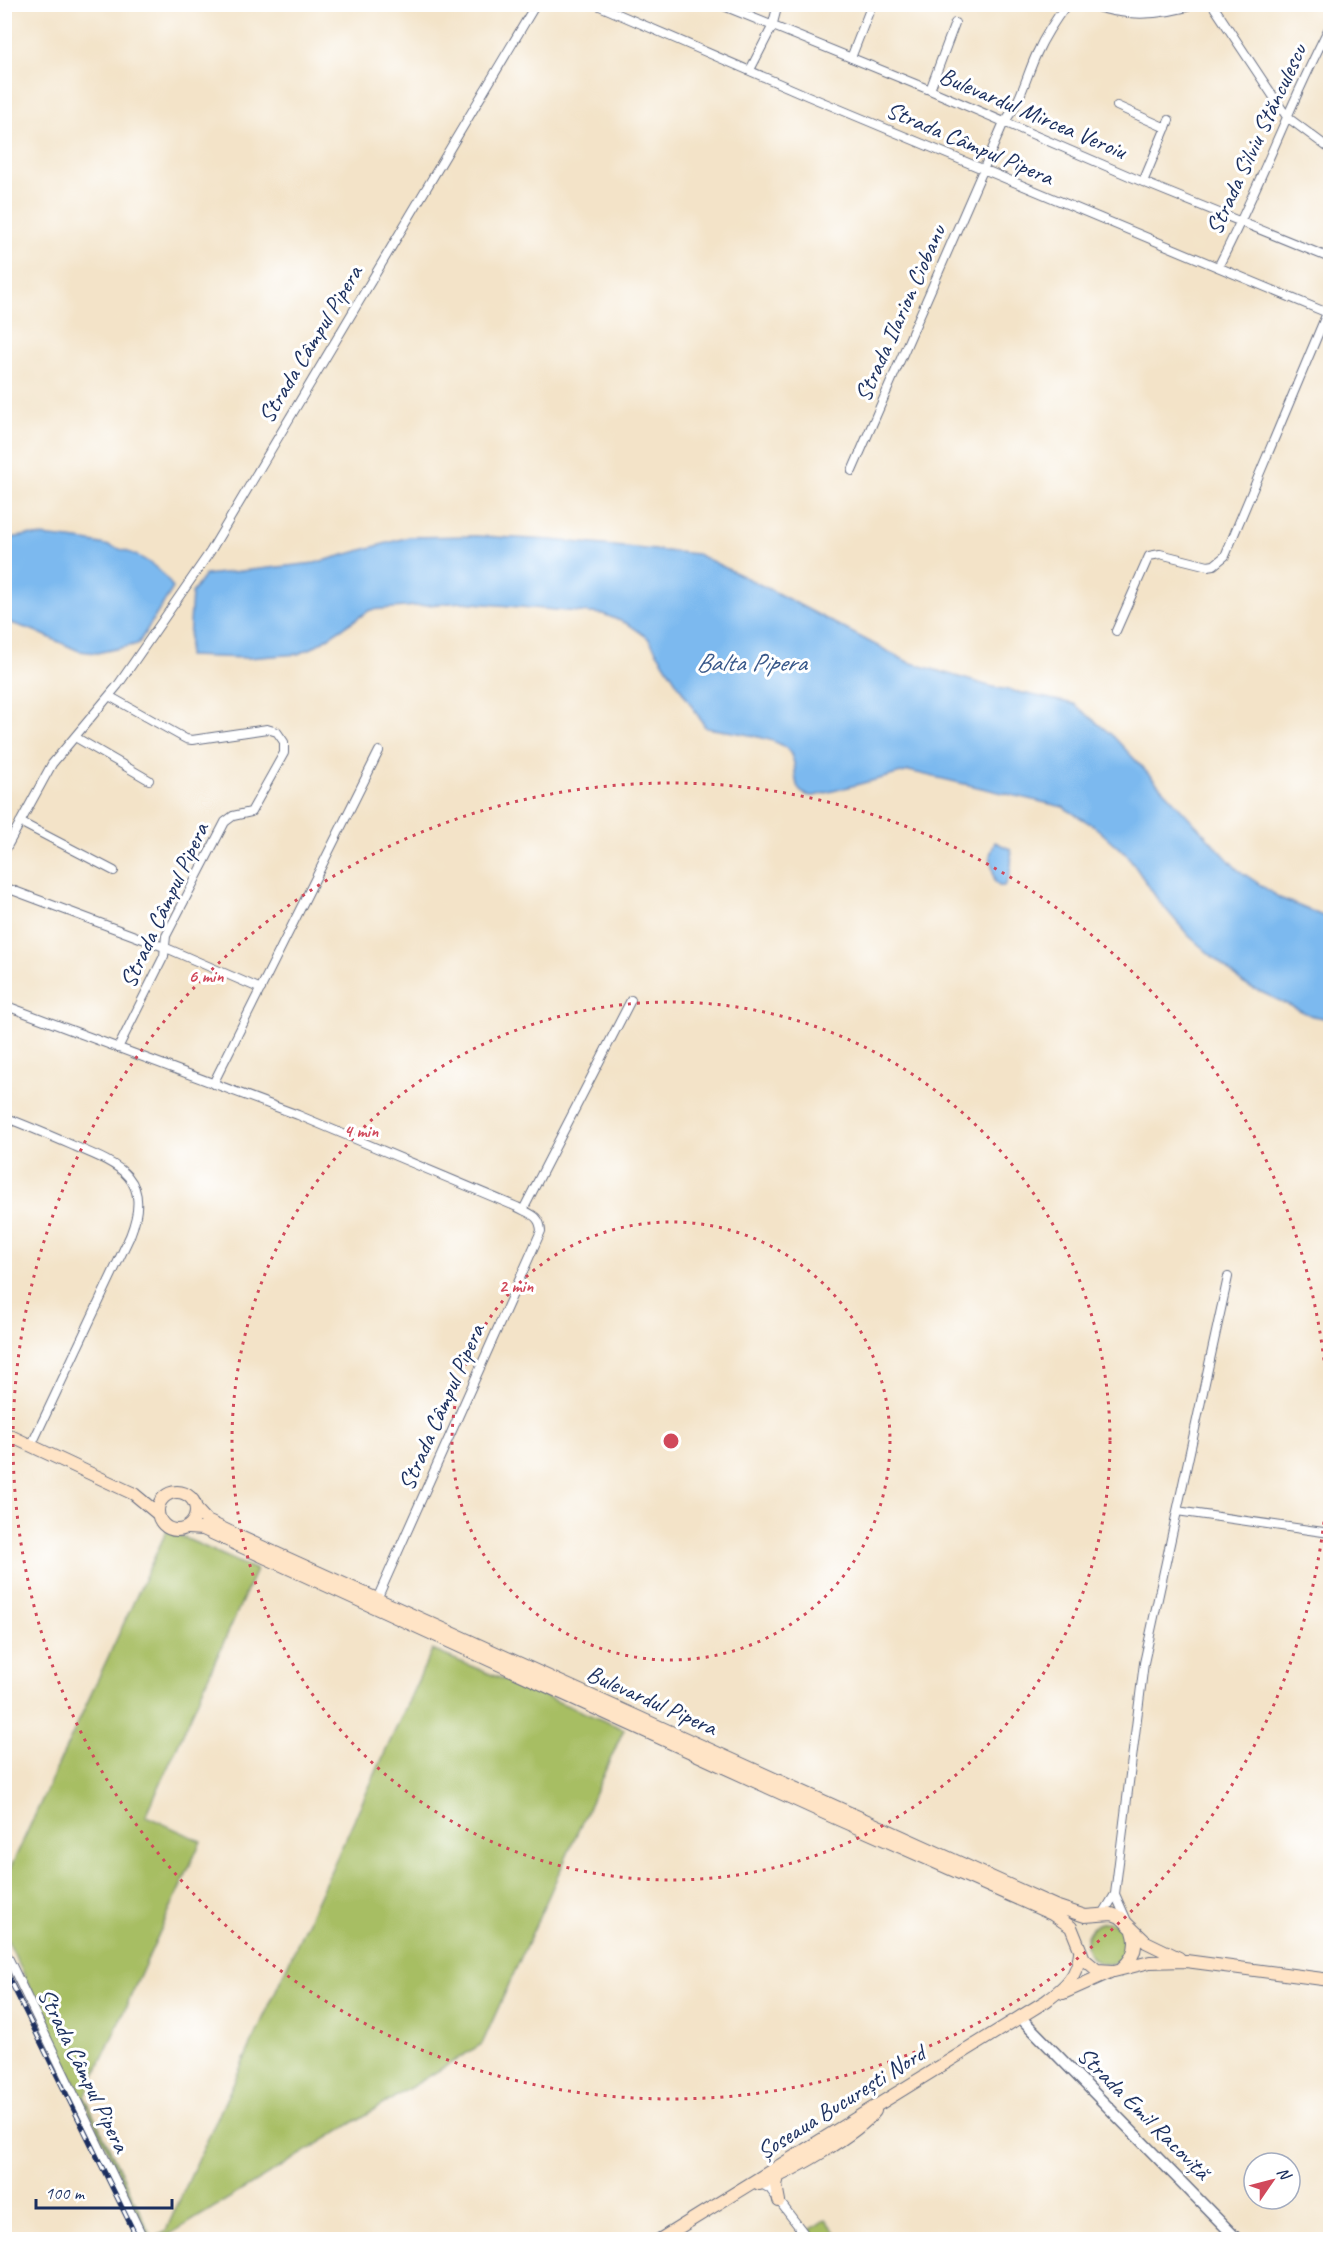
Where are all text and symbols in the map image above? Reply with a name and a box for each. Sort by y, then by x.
street label: Strada Silviu Stănculescu [1199,37,1314,239]
street label: Bulevardul Mircea Veroiu [935,60,1133,167]
street label: Strada Câmpul Pipera [882,94,1060,192]
street label: Strada Ilarion Ciobanu [848,218,953,406]
street label: Strada Câmpul Pipera [251,258,370,428]
water label: Balta Pipera [696,646,808,679]
street label: Strada Câmpul Pipera [113,816,216,992]
text: 6 min [189,965,224,987]
text: 4 min [344,1120,379,1142]
text: 2 min [499,1275,534,1297]
street label: Strada Câmpul Pipera [391,1318,492,1495]
centre of rings [661,1431,681,1451]
street label: Bulevardul Pipera [582,1658,723,1743]
street label: Strada Câmpul Pipera [31,1983,137,2158]
street label: Șoseaua București Nord [751,2036,934,2166]
street label: Strada Emil Racoviță [1071,2040,1219,2188]
north arrow [1242,2151,1302,2211]
text: N [1272,2163,1296,2185]
scale bar [36,2172,172,2210]
text: 100 m [45,2182,86,2204]

